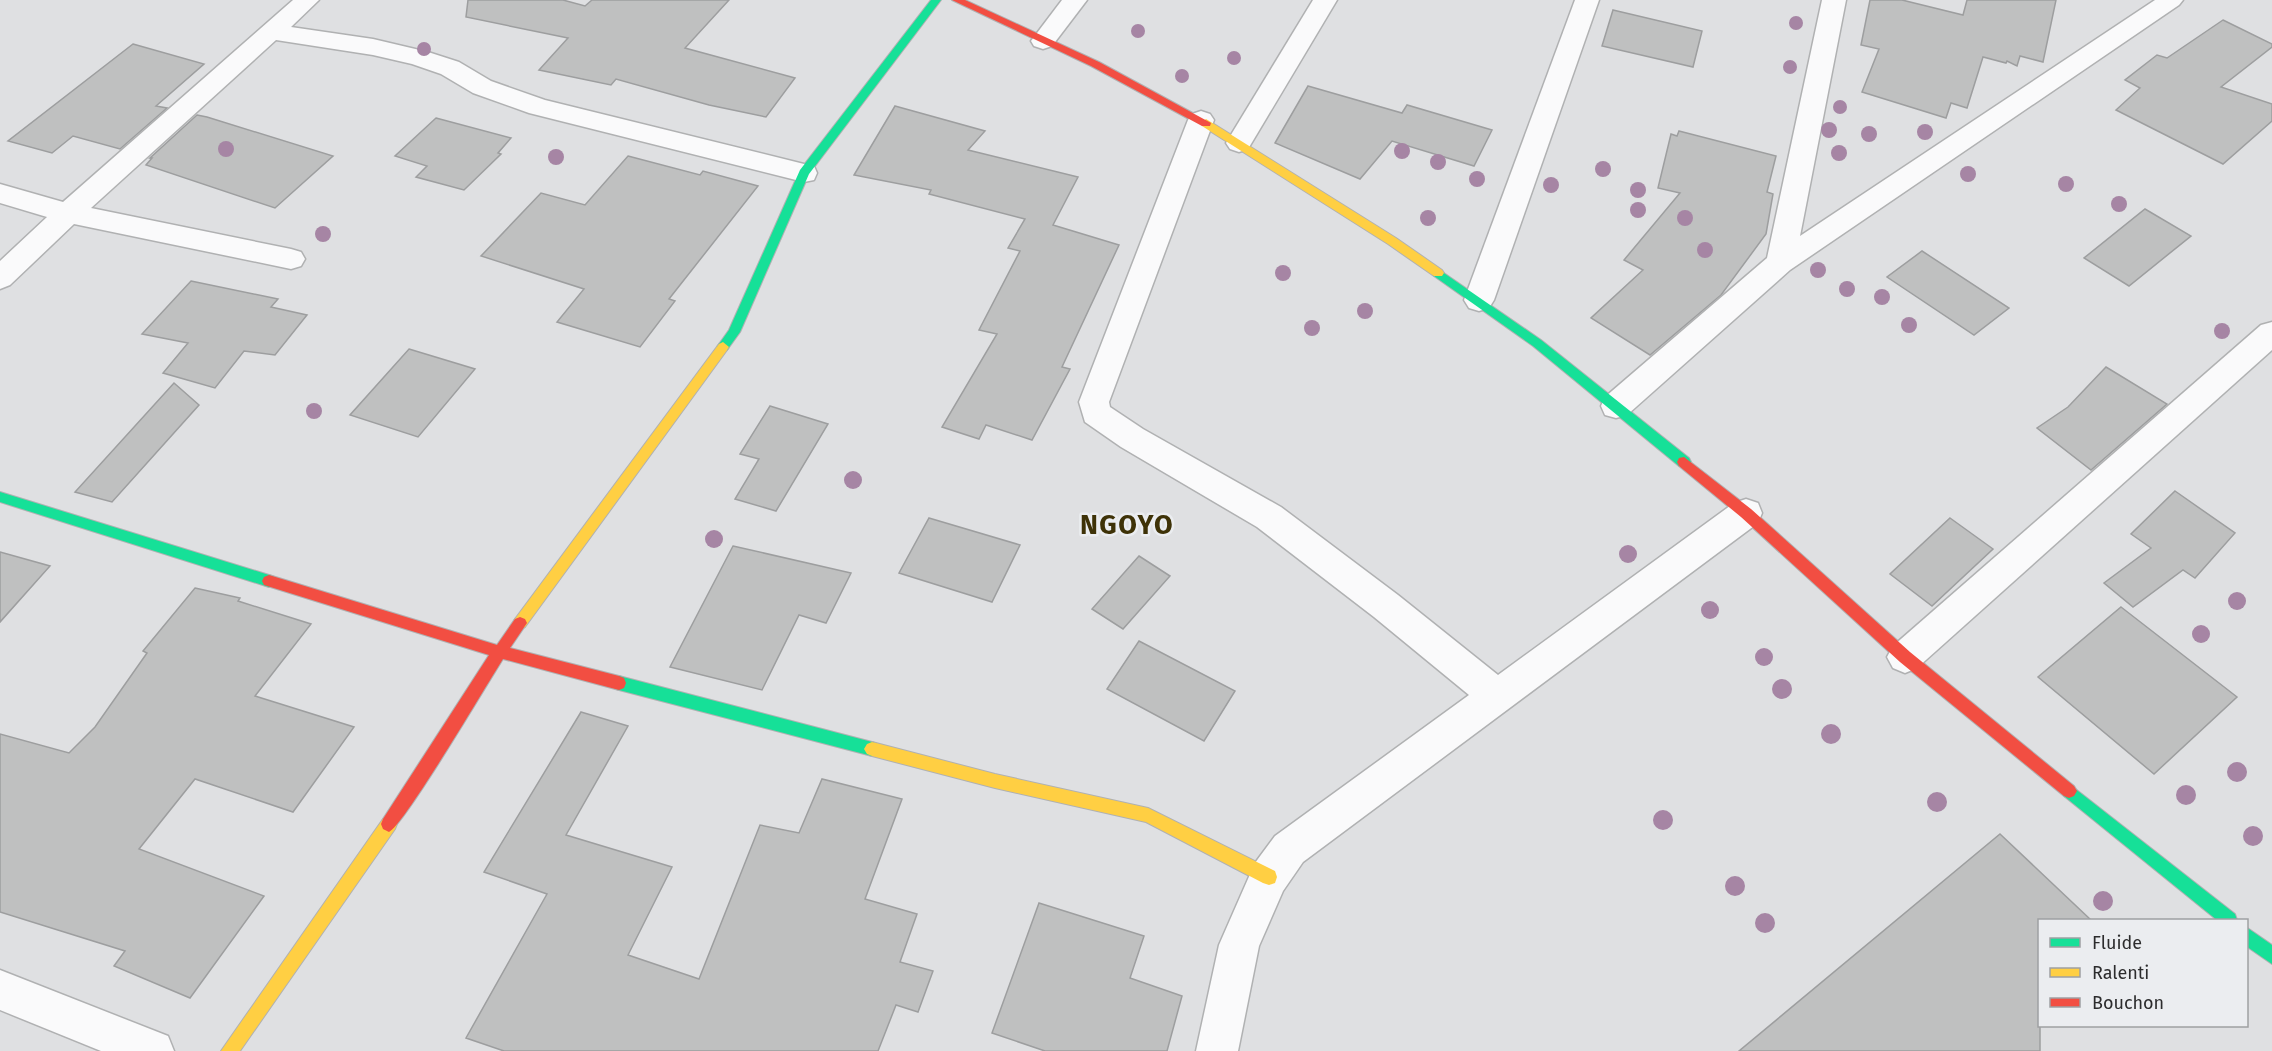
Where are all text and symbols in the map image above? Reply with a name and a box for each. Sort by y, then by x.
district label: NGOYO [1080,509,1174,541]
legend [2038,919,2248,1027]
text: Fluide [2092,932,2142,954]
text: Ralenti [2092,962,2149,984]
text: Bouchon [2092,992,2164,1014]

